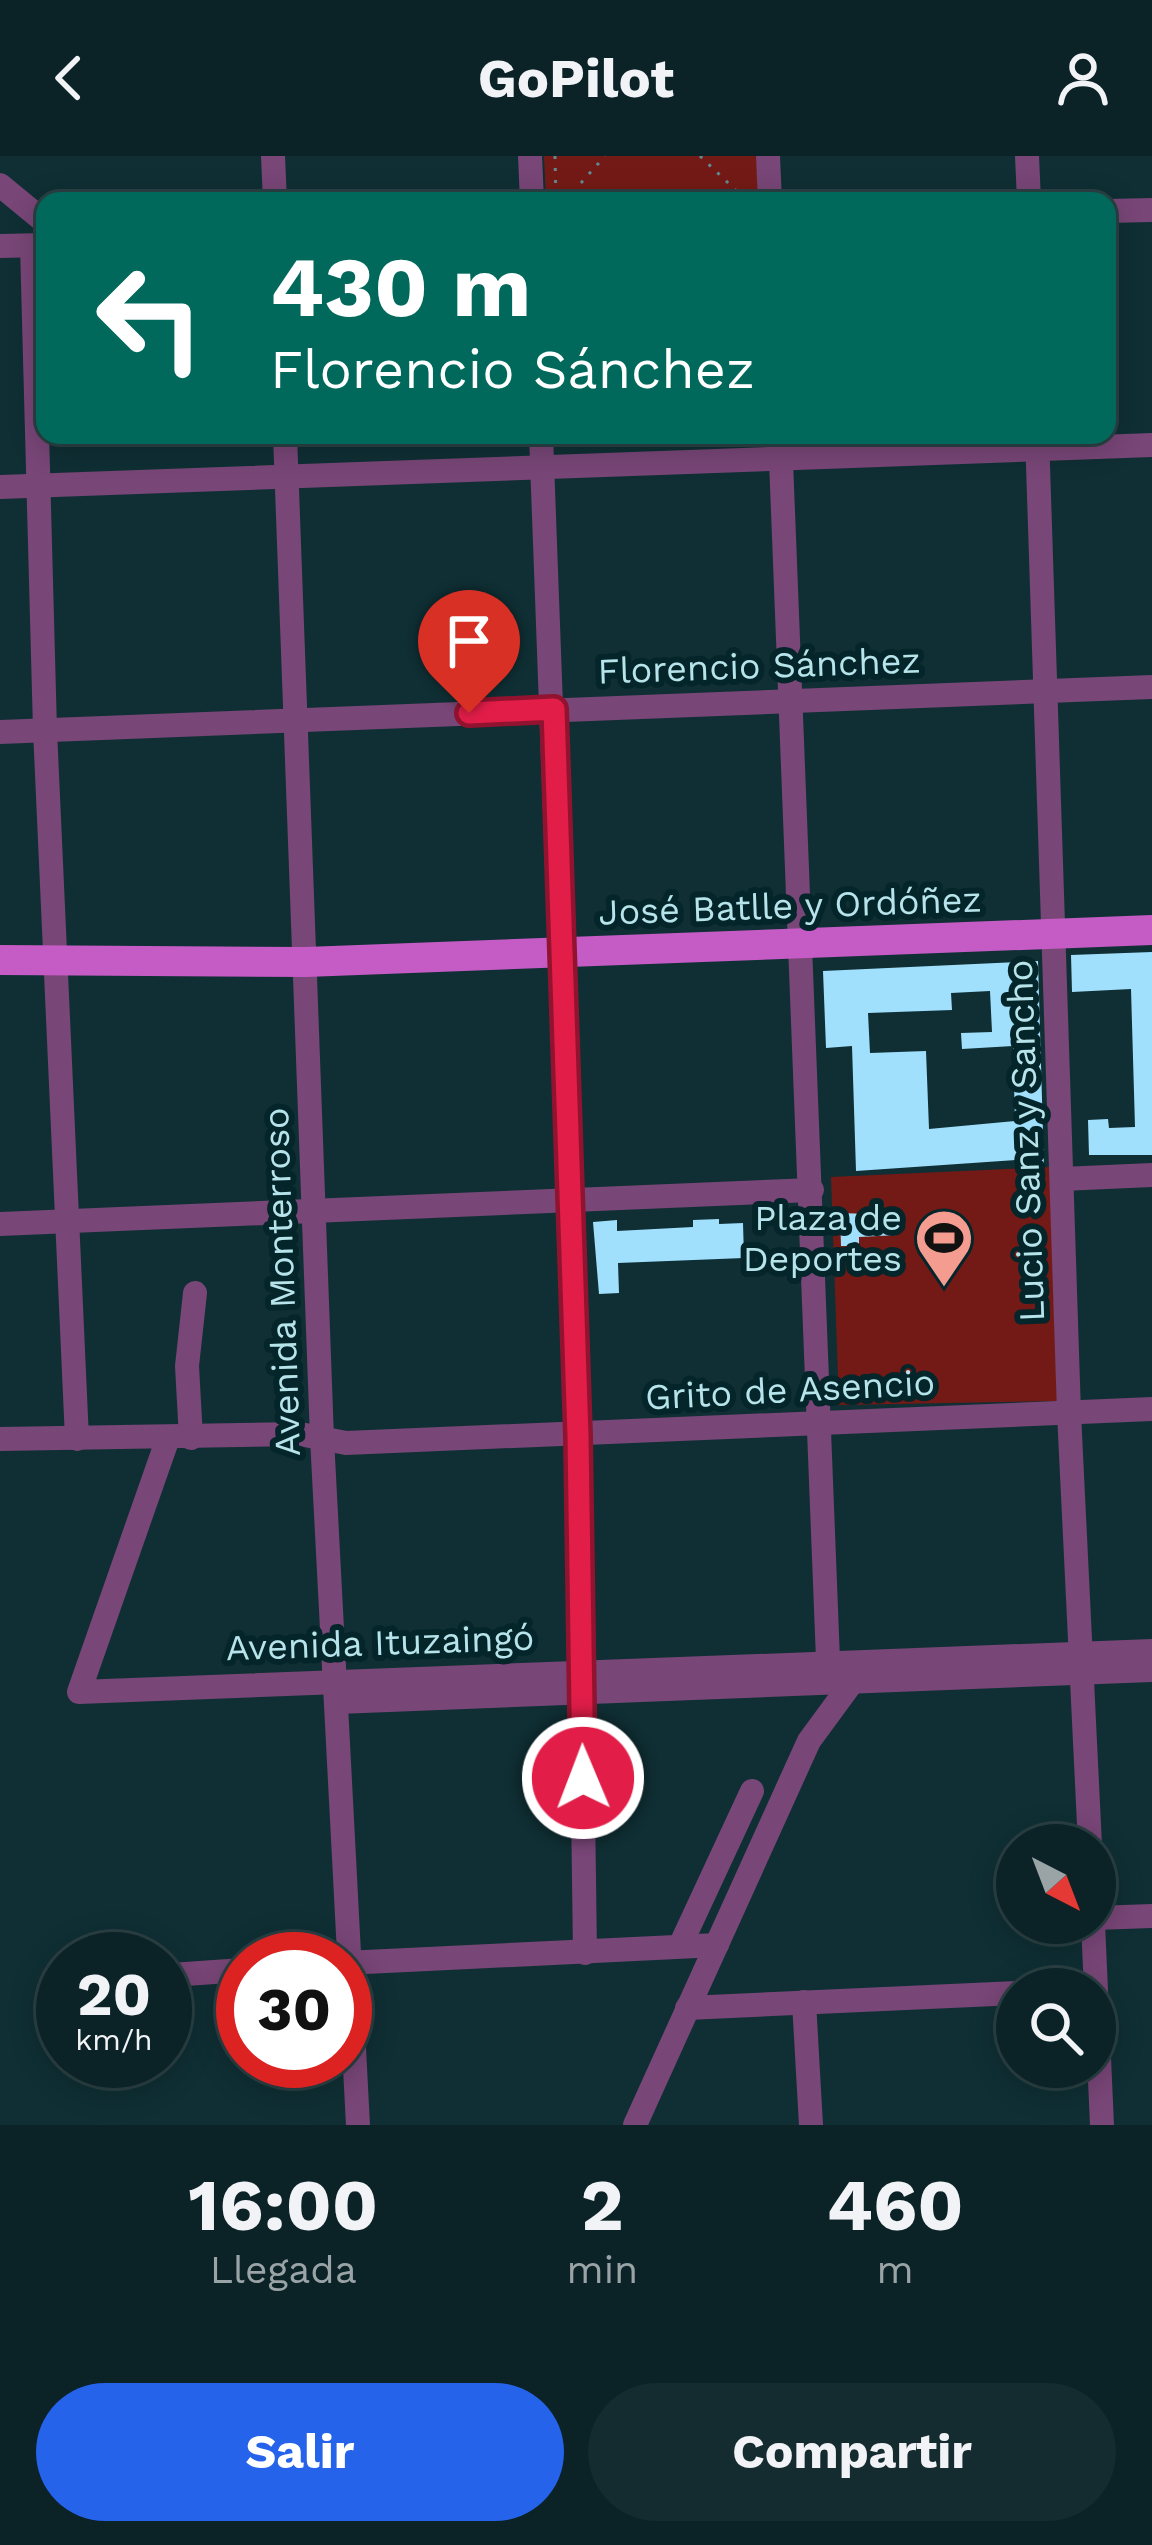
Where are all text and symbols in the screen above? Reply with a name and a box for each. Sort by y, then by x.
icon: back [36,45,102,111]
icon: person [1050,45,1116,111]
text: GoPilot [478,47,674,110]
text: 430 m [270,238,531,336]
icon: left [72,240,228,396]
text: Florencio Sánchez [270,338,755,401]
pin [418,590,520,713]
icon: arrive [436,608,502,674]
street label: Florencio Sánchez [597,639,921,693]
street label: José Batlle y Ordóñez [598,878,982,934]
street label: Lucio Sanz y Sancho [999,959,1053,1323]
street label: Avenida Monterroso [255,1107,309,1457]
place label: Plaza de Deportes [743,1197,902,1280]
sports icon: Plaza de Deportes [913,1207,975,1289]
street label: Grito de Asencio [644,1361,936,1419]
street label: Avenida Ituzaingó [225,1617,535,1669]
position arrow [520,1715,646,1841]
north arrow [996,1824,1116,1944]
map controls [996,1824,1116,2088]
speed limit sign: 30 [216,1932,372,2088]
text: 20 [77,1959,151,2030]
button: search [996,1968,1116,2088]
text: km/h [75,2022,153,2057]
text: 16:00 [188,2163,378,2247]
text: 2 [581,2163,624,2247]
text: 460 [826,2163,964,2247]
text: Llegada [210,2247,357,2292]
text: min [566,2247,638,2292]
text: m [876,2247,914,2292]
button: Salir [36,2383,564,2521]
button: Compartir [588,2383,1116,2521]

